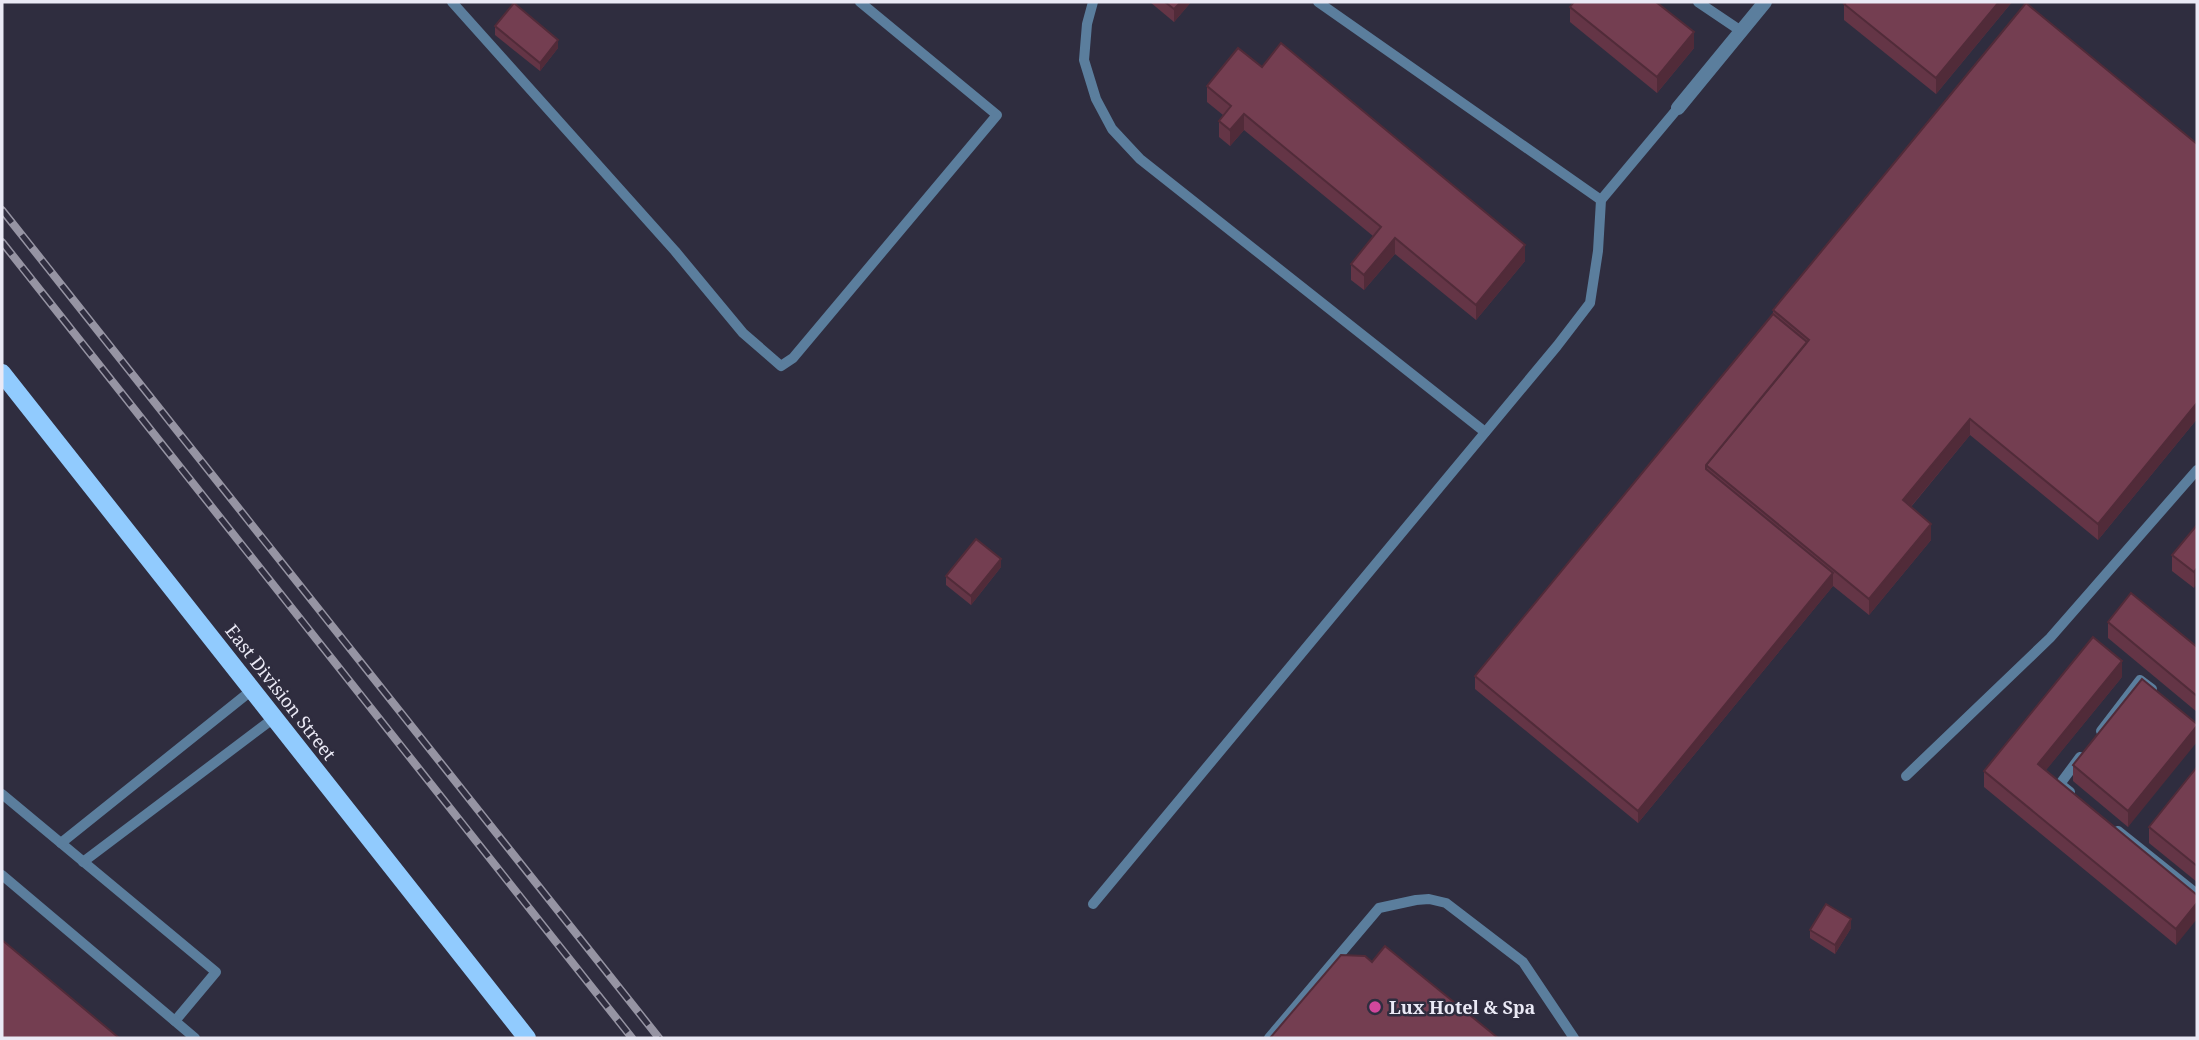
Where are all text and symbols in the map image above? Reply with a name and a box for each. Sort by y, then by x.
street label: East Division Street [220,619,342,765]
place label: Lux Hotel & Spa [1389,995,1536,1019]
marker: Lux Hotel & Spa [1367,999,1383,1015]

